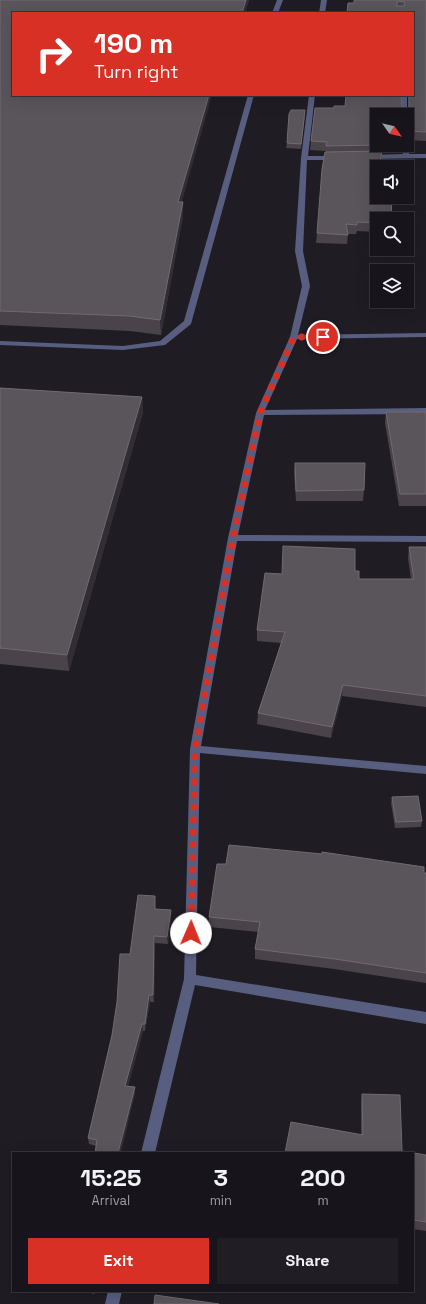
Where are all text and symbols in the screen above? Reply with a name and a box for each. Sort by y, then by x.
text: 190 m [94,25,173,61]
icon: right [28,28,80,80]
text: Turn right [94,60,178,83]
north arrow [370,108,414,152]
map controls [370,108,414,308]
button: sound [370,160,414,204]
button: search [370,212,414,256]
button: layers [370,264,414,308]
pin [306,320,340,354]
icon: arrive [312,326,334,348]
position arrow [170,912,212,954]
text: 15:25 [80,1162,141,1193]
text: 3 [214,1162,228,1193]
text: 200 [300,1162,346,1193]
text: Arrival [92,1192,130,1209]
text: min [210,1192,232,1209]
text: m [317,1192,329,1209]
button: Exit [28,1238,209,1284]
button: Share [217,1238,398,1284]

